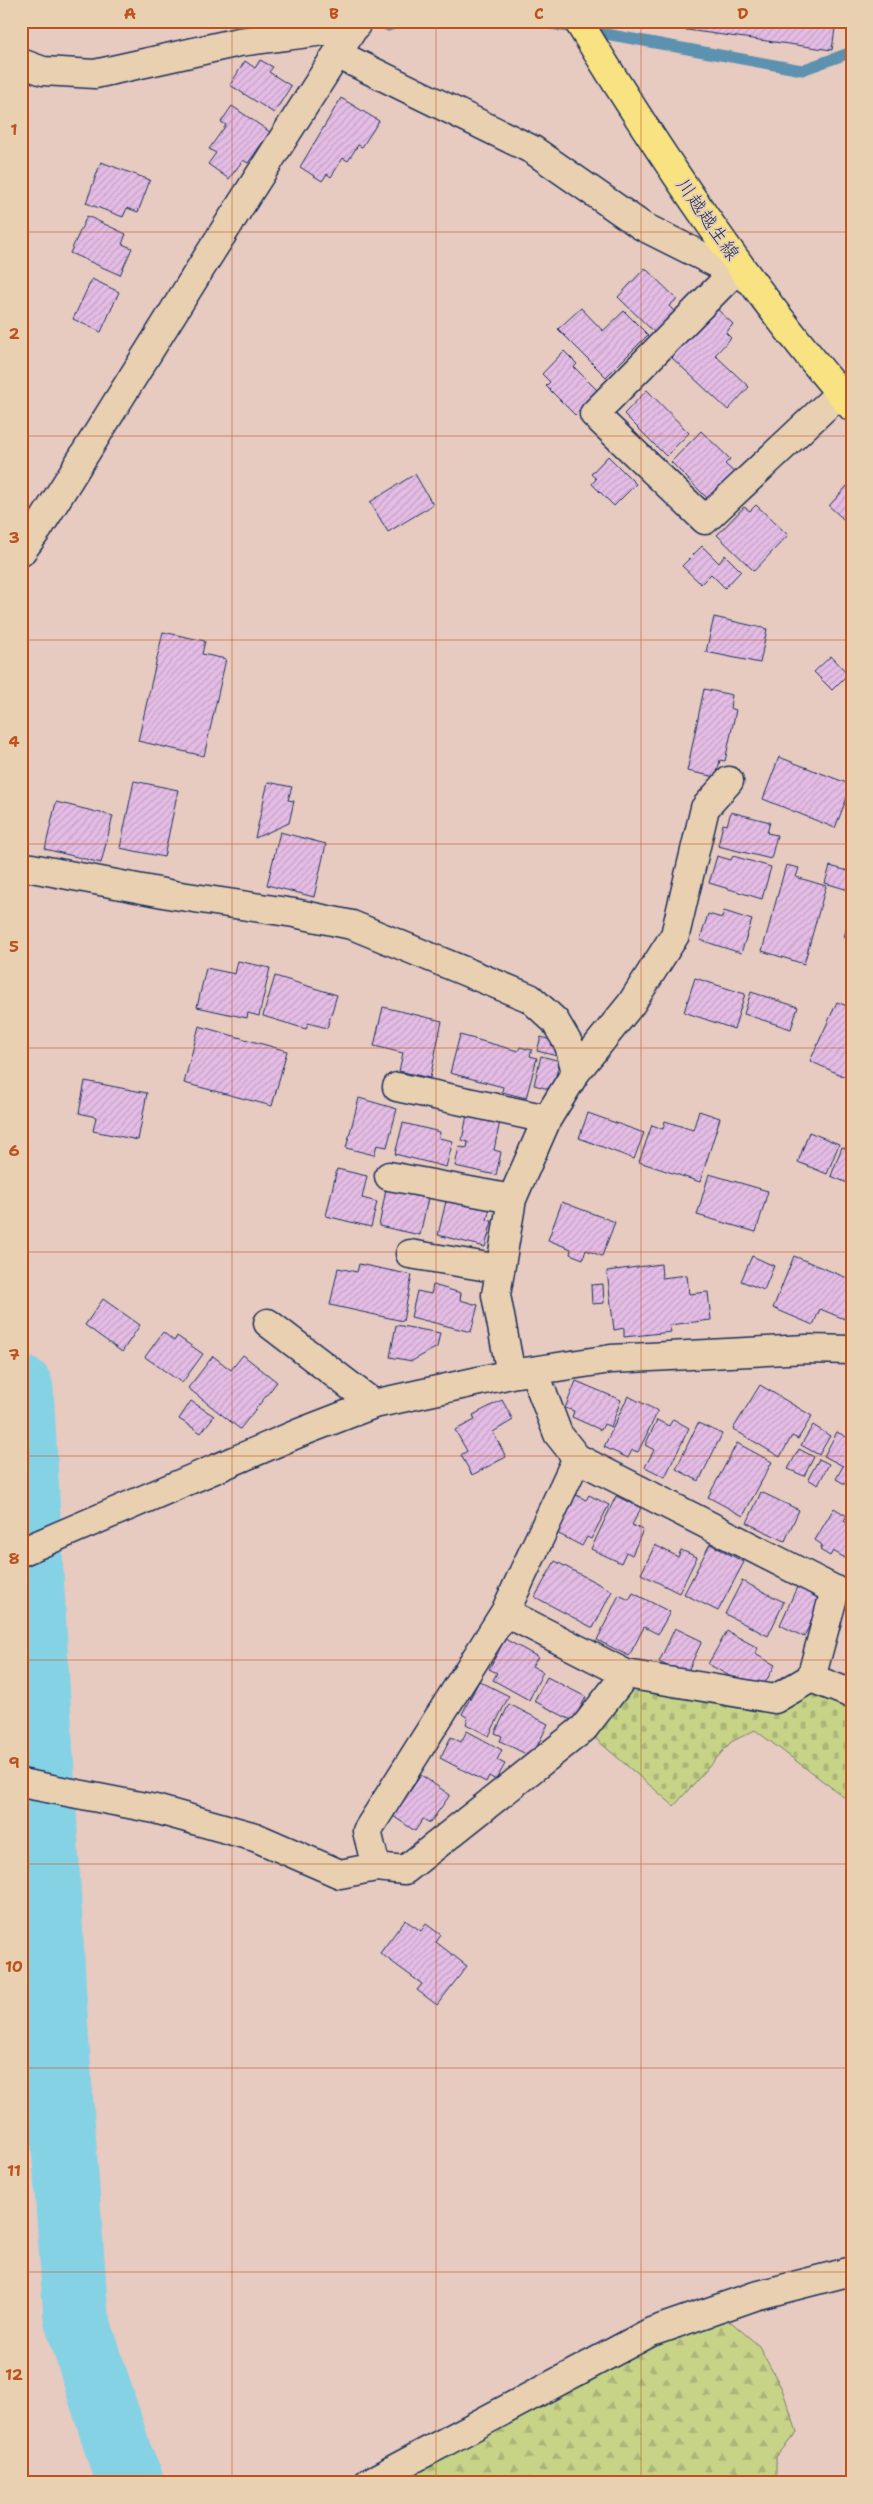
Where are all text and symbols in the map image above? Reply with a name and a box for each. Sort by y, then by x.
text: A [124,3,136,24]
text: B [329,3,339,24]
text: C [534,3,544,24]
text: D [737,3,749,24]
text: 1 [10,119,18,140]
street label: 川越越生線 [671,173,745,265]
text: 2 [8,323,20,344]
text: 3 [8,527,20,548]
text: 4 [8,731,20,752]
text: 5 [9,936,19,957]
text: 6 [8,1140,20,1161]
text: 7 [8,1344,20,1365]
text: 8 [8,1548,20,1569]
text: 9 [8,1752,20,1773]
text: 10 [5,1956,23,1977]
text: 11 [7,2160,21,2181]
text: 12 [5,2364,23,2385]

